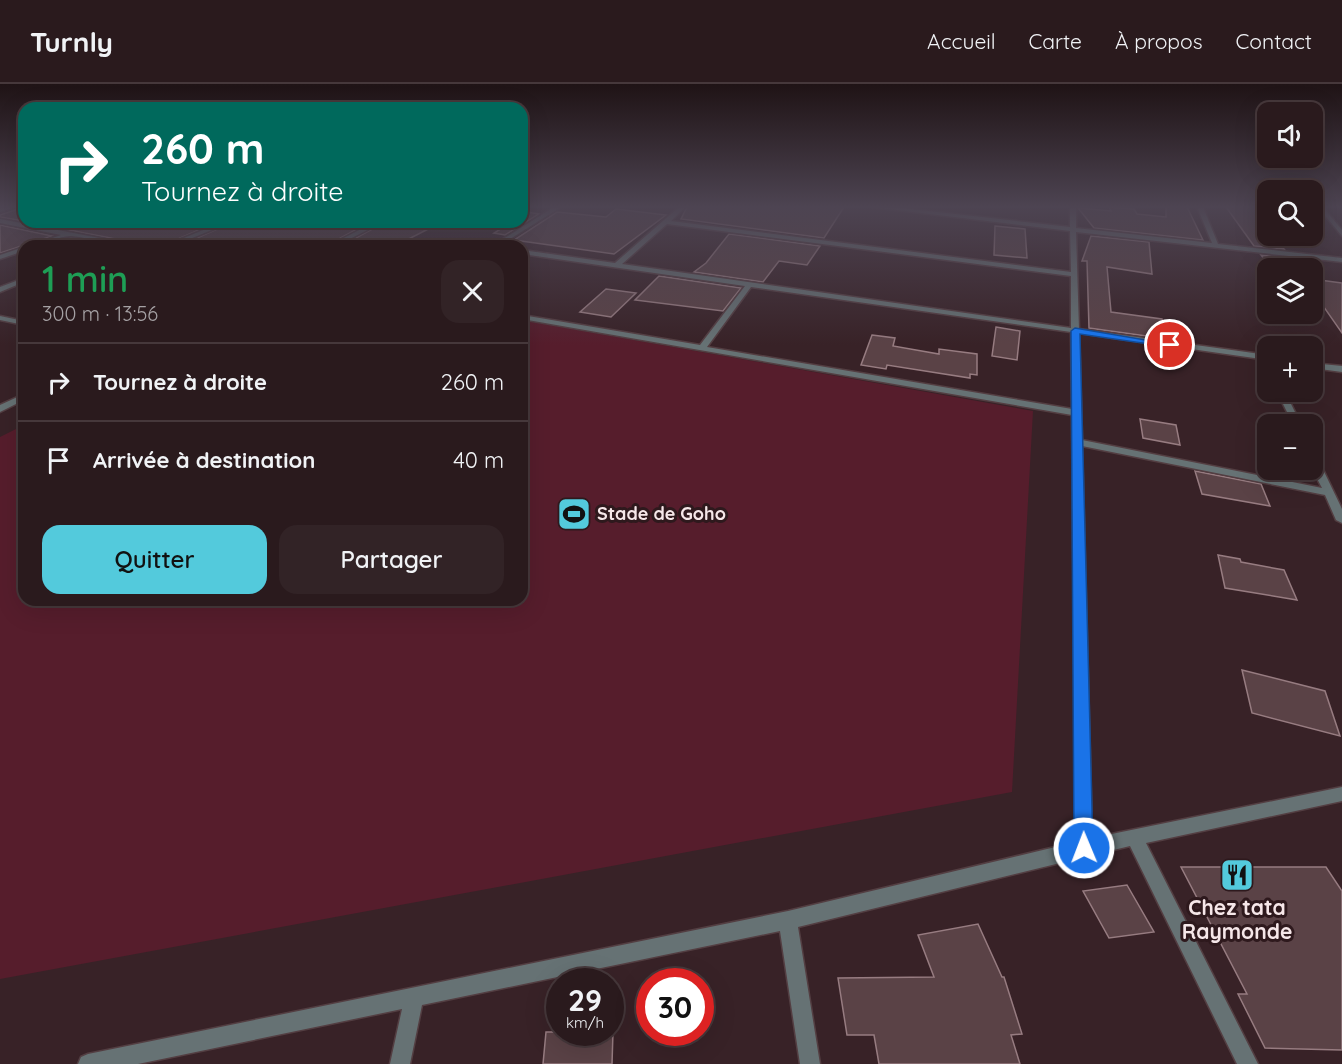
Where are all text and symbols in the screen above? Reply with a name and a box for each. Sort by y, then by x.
text: Turnly [30,24,113,59]
text: Accueil [927,28,996,54]
text: Carte [1029,28,1082,54]
text: À propos [1115,28,1203,54]
text: Contact [1236,28,1312,54]
map controls [1257,102,1323,480]
button: sound [1257,102,1323,168]
text: 260 m [141,122,264,175]
icon: right [42,126,120,204]
text: Tournez à droite [141,174,344,208]
button: search [1257,180,1323,246]
text: 1 min [42,256,128,301]
button: layers [1257,258,1323,324]
button: close [441,260,504,323]
text: 300 m · 13:56 [42,301,158,326]
pin [1144,319,1195,370]
icon: arrive [1153,328,1186,361]
button: + [1257,336,1323,402]
icon: right [42,366,75,399]
text: Tournez à droite [93,368,267,396]
text: 260 m [441,368,504,396]
button: − [1257,414,1323,480]
icon: arrive [42,444,75,477]
text: Arrivée à destination [93,446,315,474]
text: 40 m [453,446,504,474]
sports icon: Stade de Goho [556,496,592,532]
place label: Stade de Goho [597,502,726,525]
button: Quitter [42,525,267,594]
button: Partager [279,525,504,594]
position arrow [1052,816,1116,880]
restaurant icon: Chez tata Raymonde [1219,857,1255,893]
place label: Chez tata Raymonde [1182,894,1292,944]
speed limit sign: 30 [636,968,714,1046]
text: 29 [568,981,602,1019]
text: km/h [566,1013,604,1032]

